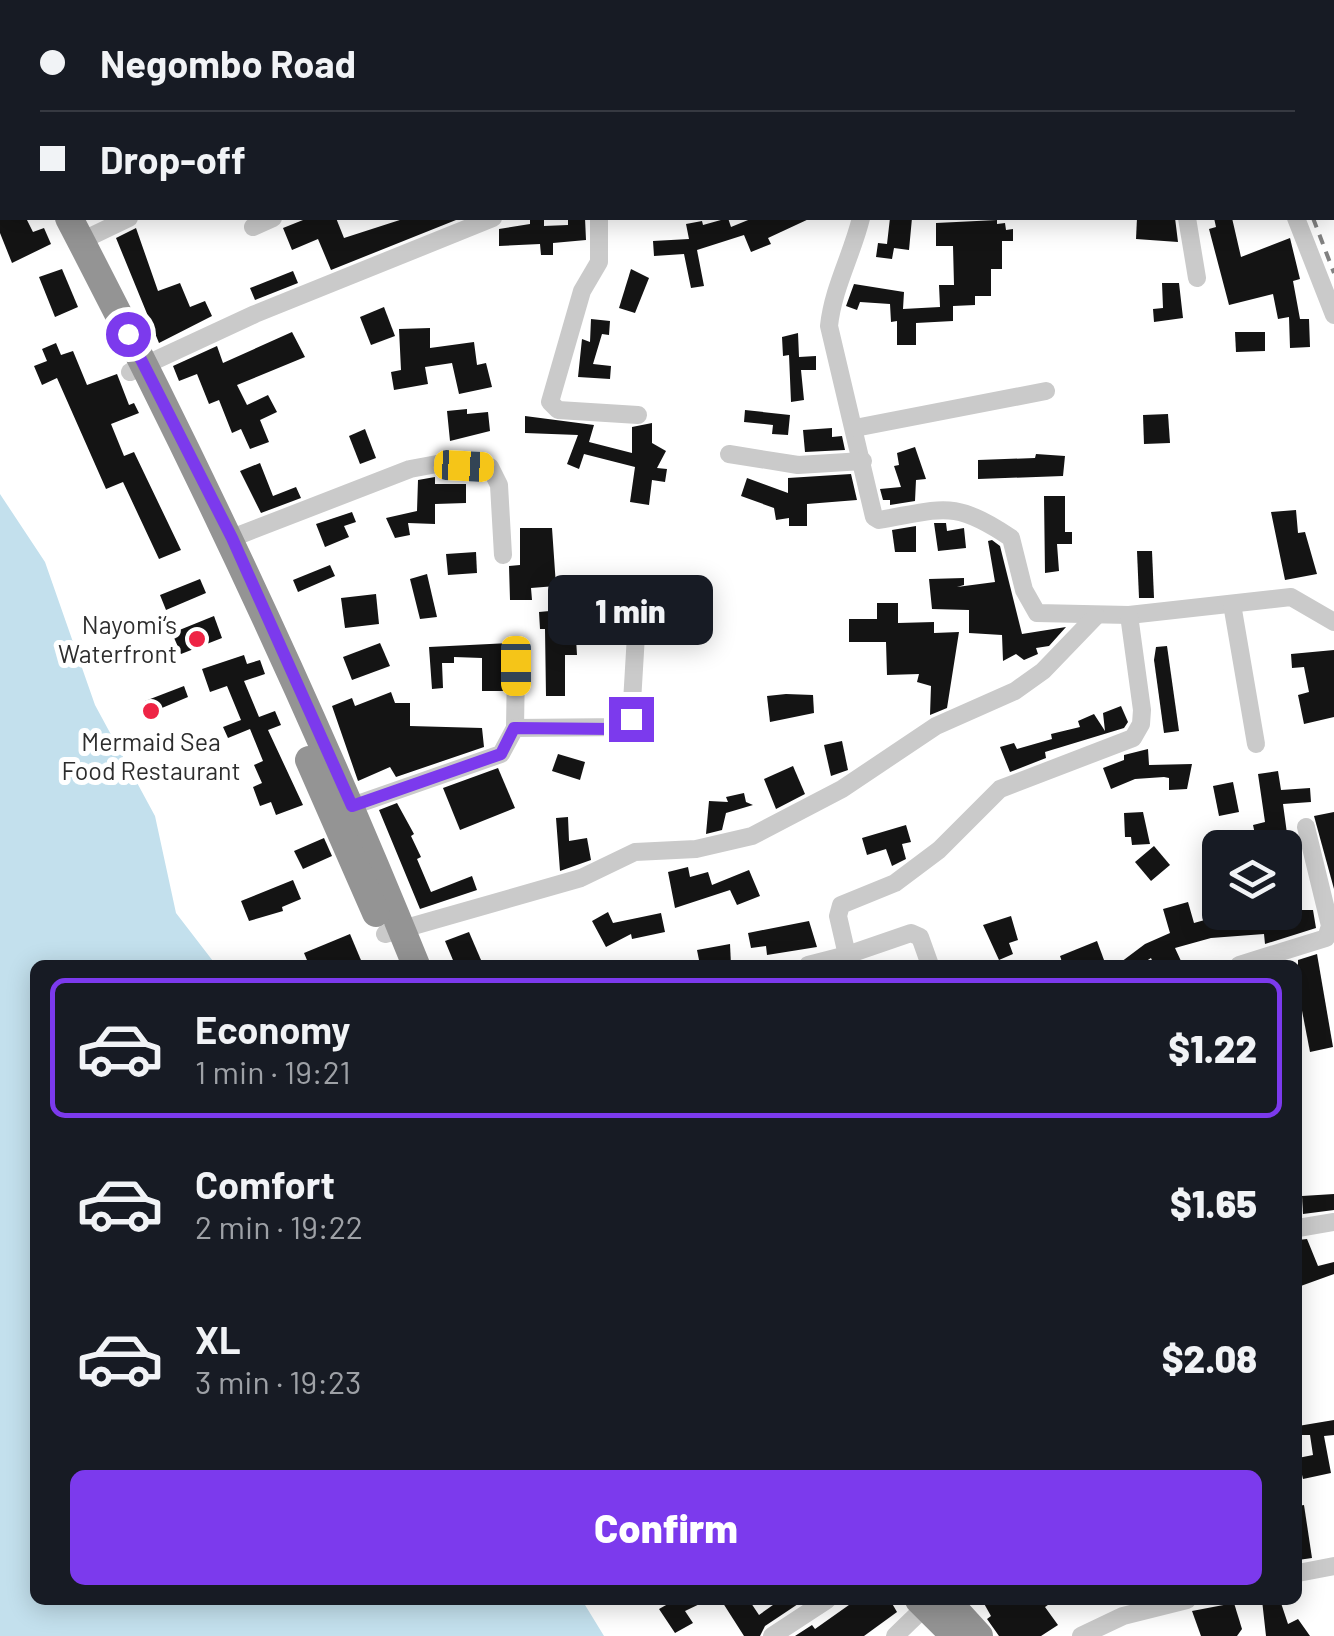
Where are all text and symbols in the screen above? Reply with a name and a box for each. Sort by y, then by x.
text: Negombo Road [100,40,356,86]
text: Drop-off [100,136,246,182]
route start [106,312,151,357]
car [433,449,495,483]
callout: 1 min [548,574,714,644]
text: 1 min [595,591,666,629]
place label: Nayomi‘s Waterfront [58,609,177,668]
marker: Nayomi‘s Waterfront [186,628,208,650]
car [501,636,531,696]
route end [609,697,654,742]
marker: Mermaid Sea Food Restaurant [140,700,162,722]
place label: Mermaid Sea Food Restaurant [61,726,241,785]
map controls [1202,830,1302,930]
button: layers [1202,830,1302,930]
icon: car [75,1003,165,1093]
text: Economy [195,1006,350,1052]
text: $1.22 [1168,1025,1257,1071]
text: 1 min · 19:21 [195,1052,351,1090]
icon: car [75,1158,165,1248]
text: Comfort [195,1161,335,1207]
text: $1.65 [1170,1180,1257,1226]
text: 2 min · 19:22 [195,1207,363,1245]
icon: car [75,1313,165,1403]
text: XL [195,1316,241,1362]
text: $2.08 [1162,1335,1257,1381]
text: 3 min · 19:23 [195,1362,361,1400]
button: Confirm [70,1470,1262,1585]

